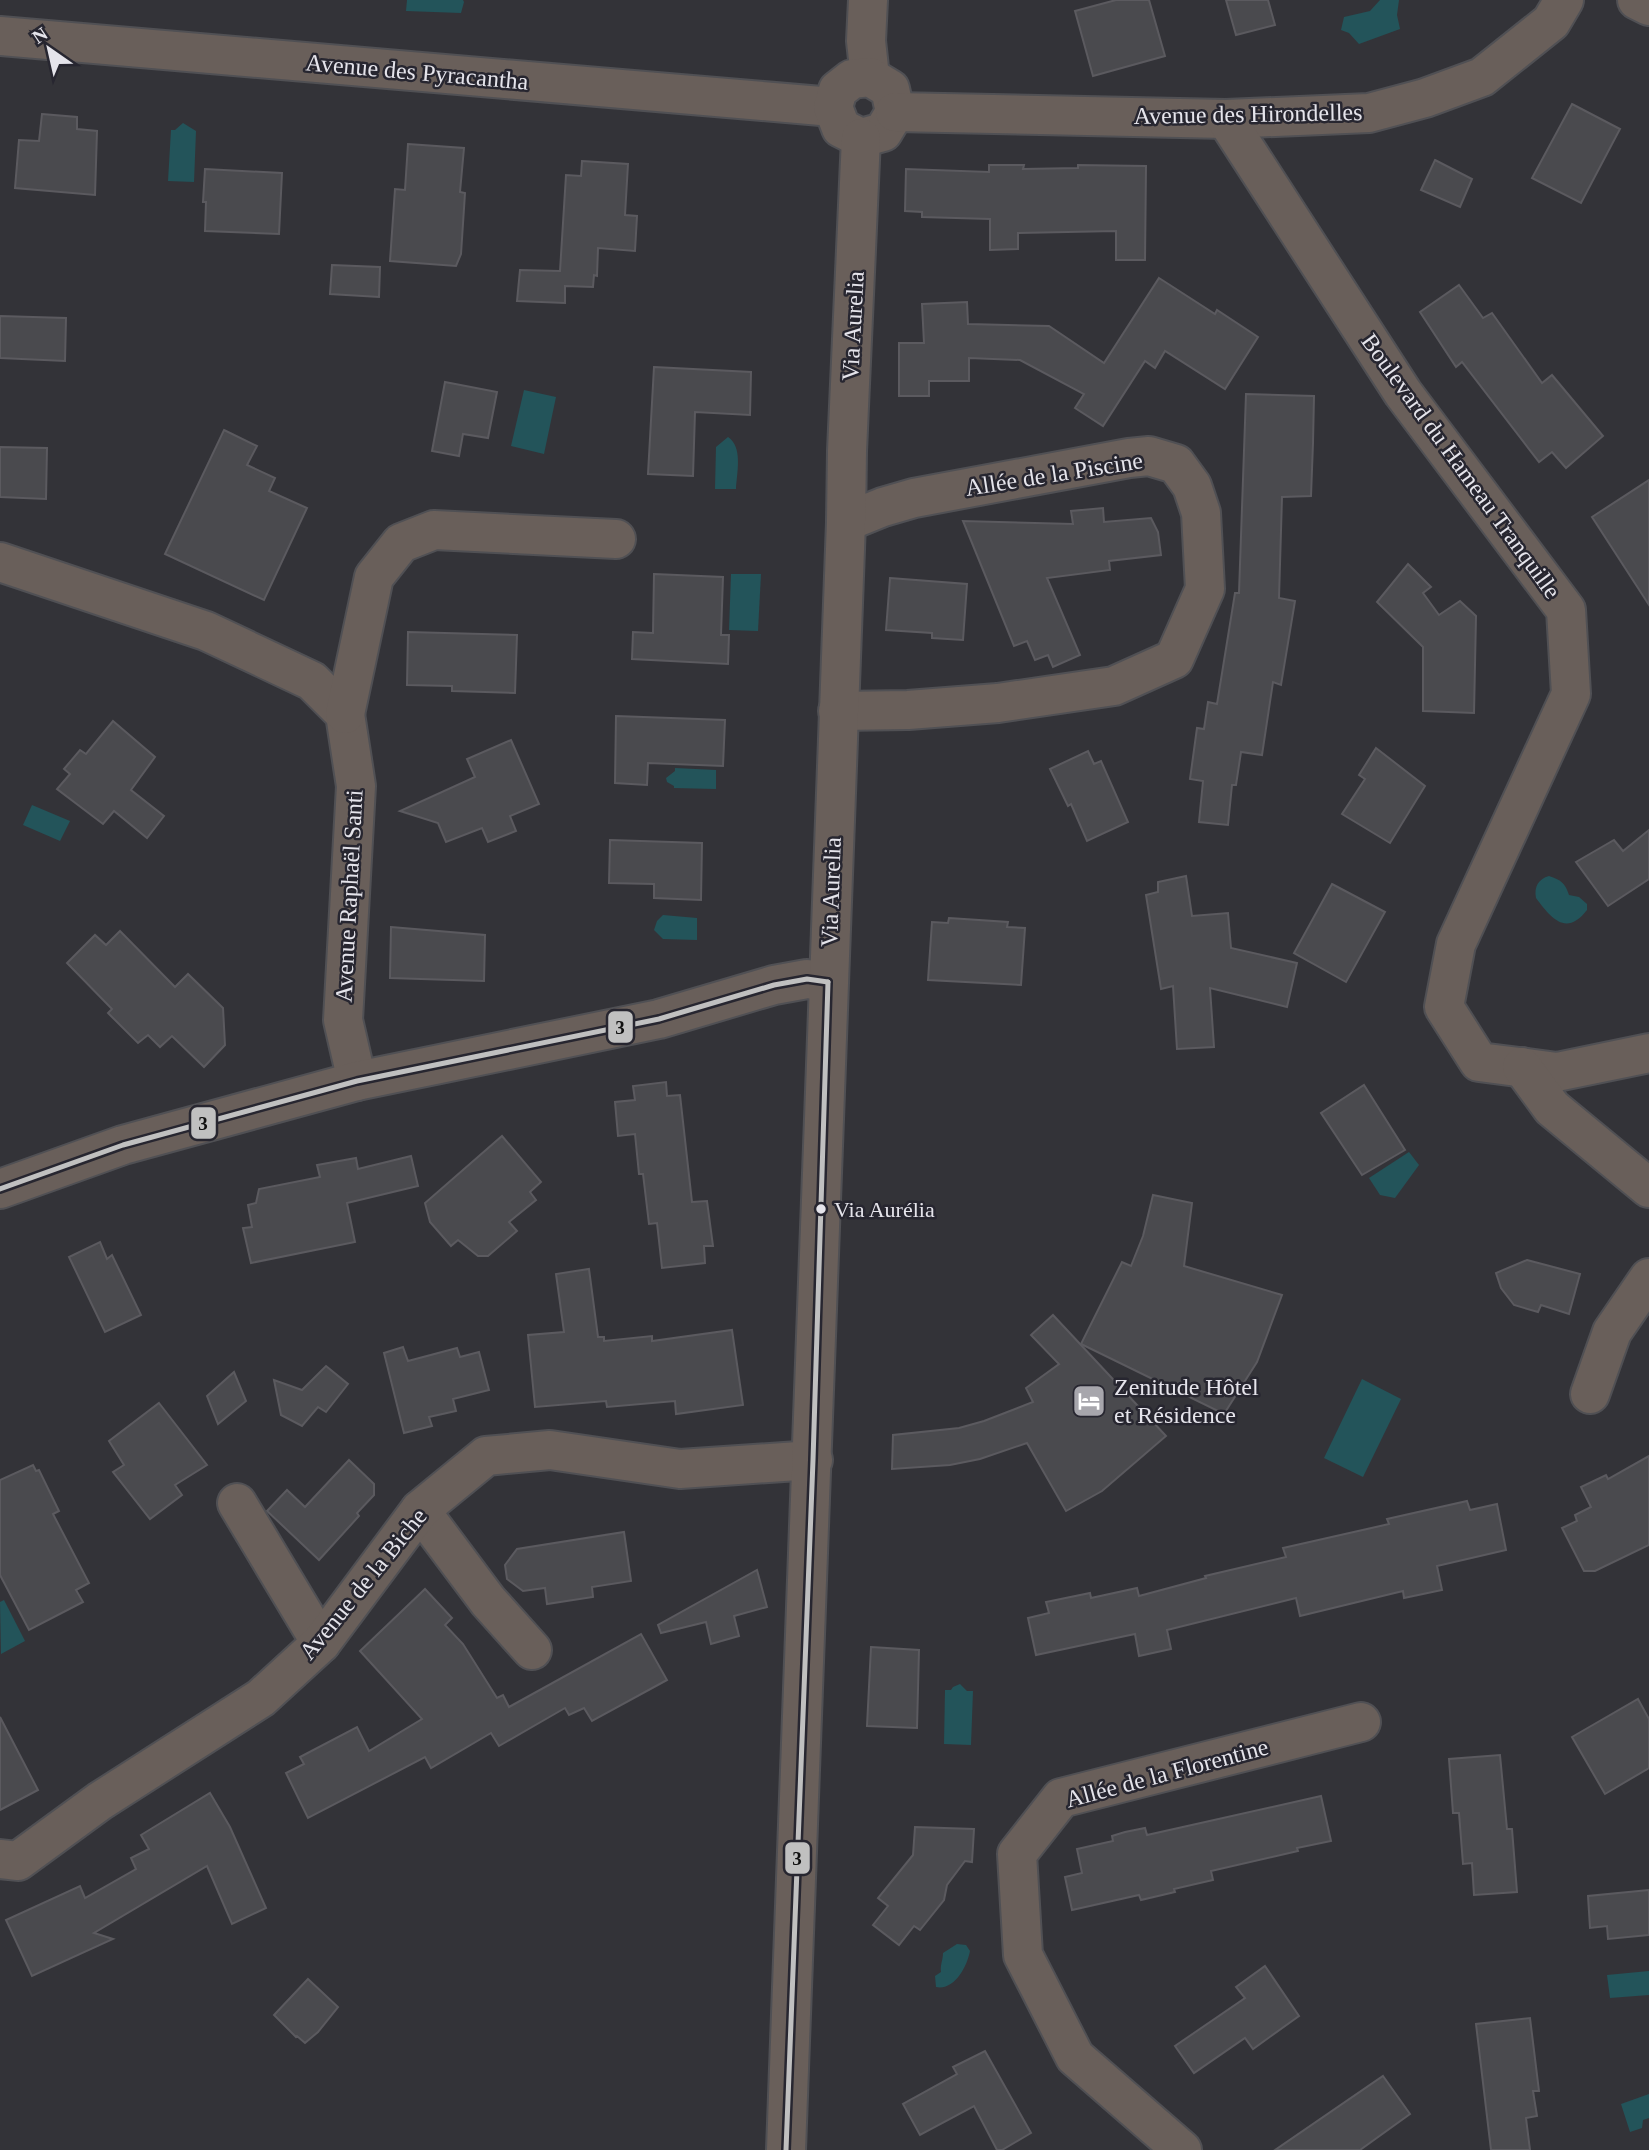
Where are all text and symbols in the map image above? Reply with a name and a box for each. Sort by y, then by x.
north arrow [14,14,84,84]
text: N [28,23,52,48]
street label: Avenue des Pyracantha [305,49,530,95]
street label: Avenue des Hirondelles [1133,99,1363,129]
street label: Via Aurelia [837,270,869,382]
street label: Boulevard du Hameau Tranquille [1356,329,1566,603]
street label: Allée de la Piscine [963,447,1145,501]
street label: Avenue Raphaël Santi [330,789,368,1003]
street label: Via Aurelia [816,836,846,947]
line badge: 3 [607,1010,634,1044]
text: 3 [615,1017,625,1038]
line badge: 3 [190,1106,217,1140]
text: 3 [198,1113,208,1134]
place label: Via Aurélia [834,1197,935,1222]
marker: Via Aurélia [814,1202,828,1216]
place label: Zenitude Hôtel et Résidence [1114,1374,1259,1428]
hotel icon: Zenitude Hôtel et Résidence [1070,1382,1108,1420]
street label: Avenue de la Biche [294,1503,432,1665]
street label: Allée de la Florentine [1063,1733,1271,1813]
line badge: 3 [784,1841,811,1875]
text: 3 [792,1848,802,1869]

